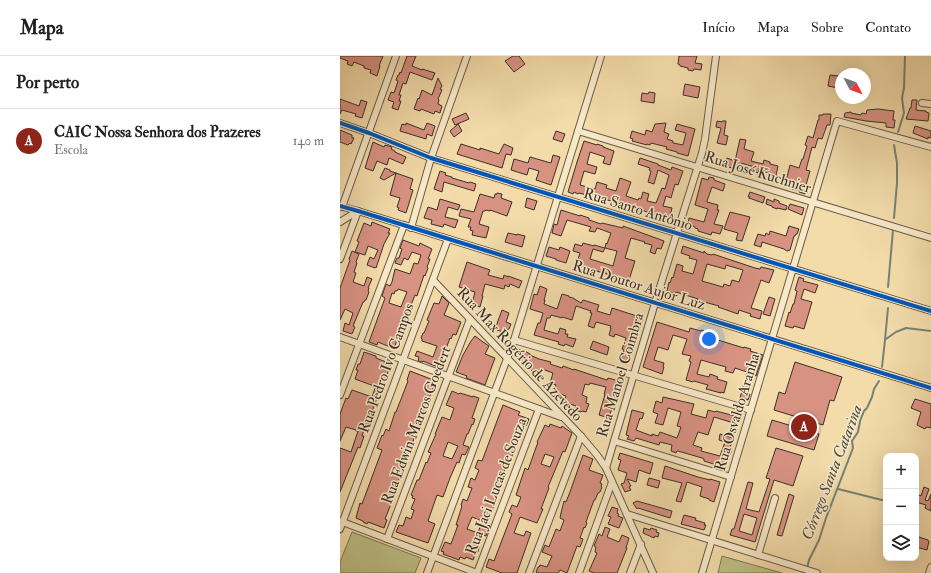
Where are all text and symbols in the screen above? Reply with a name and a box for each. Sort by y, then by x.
text: Mapa [20,16,64,40]
text: Início [702,19,735,36]
text: Mapa [757,19,789,36]
text: Sobre [811,19,843,36]
text: Contato [865,19,911,36]
north arrow [835,68,871,104]
text: Por perto [16,72,79,93]
text: CAIC Nossa Senhora dos Prazeres [54,123,261,142]
text: A [25,133,33,149]
text: 140 m [293,133,324,149]
text: Escola [54,142,88,158]
street label: Rua José Kuchnier [702,147,814,199]
street label: Rua Santo Antônio [581,184,695,235]
street label: Rua Doutor Aujor Luz [570,256,708,315]
street label: Rua Max Rogério de Azevedo [453,283,587,425]
street label: Rua Pedro Ivo Campos [354,301,420,436]
street label: Rua Manoel Coimbra [593,310,649,440]
your location [699,329,719,349]
street label: Rua Edwin Marcos Goedert [378,343,455,507]
street label: Rua Osvaldo Aranha [711,350,765,473]
water label: Córrego Santa Catarina [797,402,867,543]
pin: A [791,412,817,442]
street label: Rua Jaci Lucas de Souza [462,414,533,558]
map controls [883,453,919,561]
button: + [883,453,919,489]
button: − [883,489,919,525]
button: layers [883,525,919,561]

